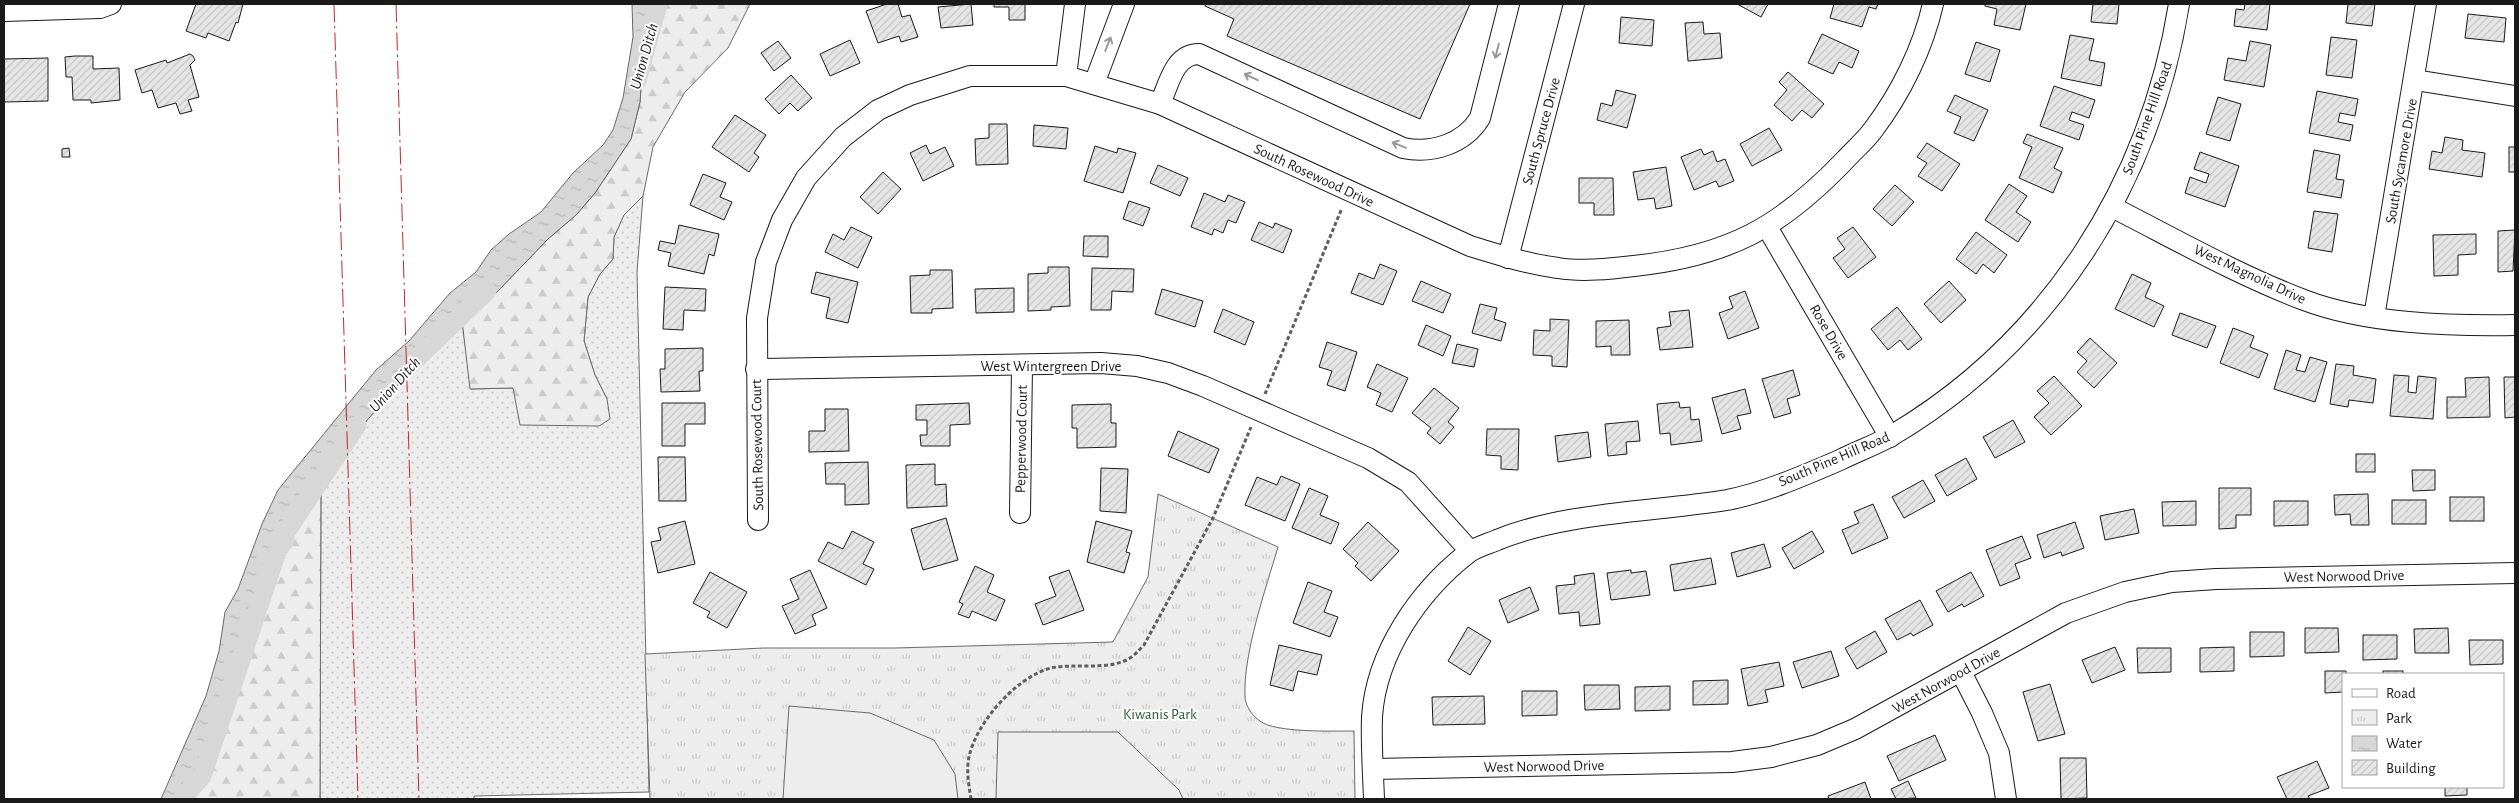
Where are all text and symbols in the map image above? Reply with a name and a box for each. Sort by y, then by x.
water label: Union Ditch [627,21,661,91]
one-way arrow [1104,37,1113,52]
one-way arrow [1492,43,1502,59]
street label: South Pine Hill Road [2120,59,2175,177]
one-way arrow [1244,72,1259,81]
street label: South Spruce Drive [1520,76,1563,186]
street label: South Sycamore Drive [2383,97,2420,225]
one-way arrow [1392,140,1407,150]
street label: South Rosewood Drive [1251,141,1376,210]
street label: West Magnolia Drive [2192,242,2308,307]
street label: Rose Drive [1807,302,1850,363]
water label: Union Ditch [366,354,423,415]
street label: West Wintergreen Drive [981,359,1122,374]
street label: South Rosewood Court [749,379,766,511]
street label: Pepperwood Court [1013,385,1030,493]
street label: South Pine Hill Road [1776,429,1892,490]
street label: West Norwood Drive [2284,568,2405,585]
street label: West Norwood Drive [1890,645,2003,716]
legend [2342,673,2504,788]
text: Road [2386,686,2416,701]
park label: Kiwanis Park [1123,707,1197,722]
text: Park [2386,711,2412,726]
text: Water [2386,736,2422,751]
street label: West Norwood Drive [1484,758,1605,775]
text: Building [2386,761,2436,776]

